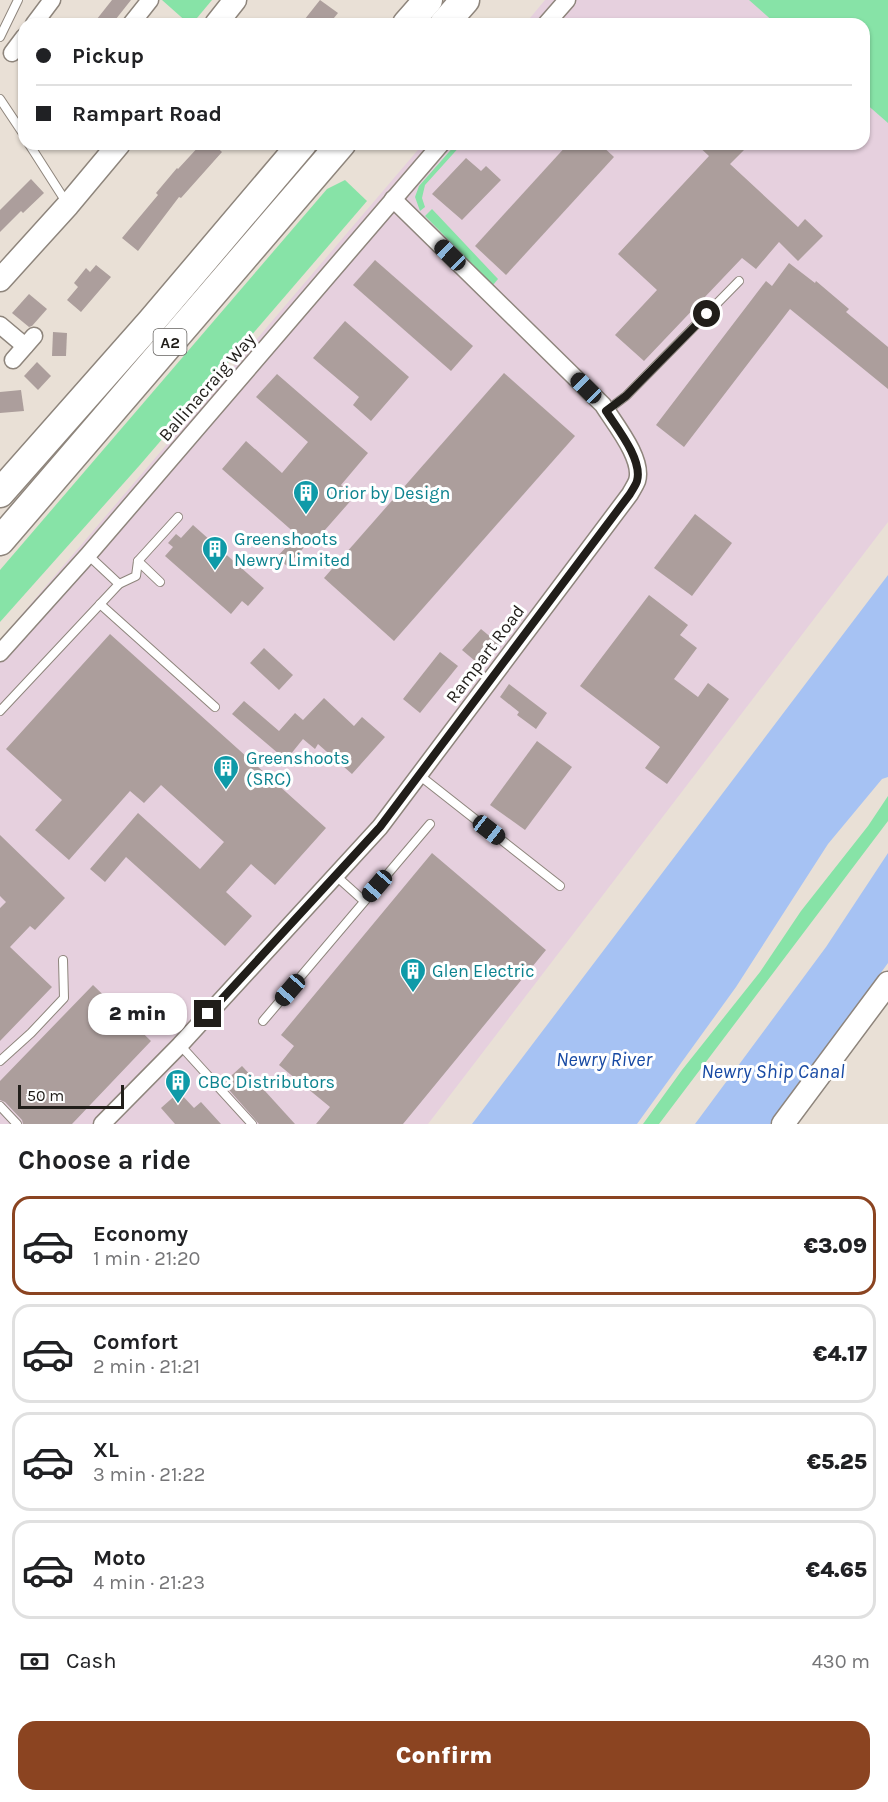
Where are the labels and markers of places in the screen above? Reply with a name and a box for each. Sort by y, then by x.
building icon: Orior by Design [291,478,321,516]
place label: Orior by Design [326,482,450,504]
place label: Greenshoots Newry Limited [234,528,350,571]
building icon: Greenshoots Newry Limited [200,534,230,572]
place label: Greenshoots (SRC) [246,747,350,790]
building icon: Greenshoots (SRC) [211,753,241,791]
building icon: Glen Electric [398,956,428,994]
place label: Glen Electric [432,960,535,982]
building icon: CBC Distributors [163,1067,193,1105]
place label: CBC Distributors [198,1071,335,1093]

